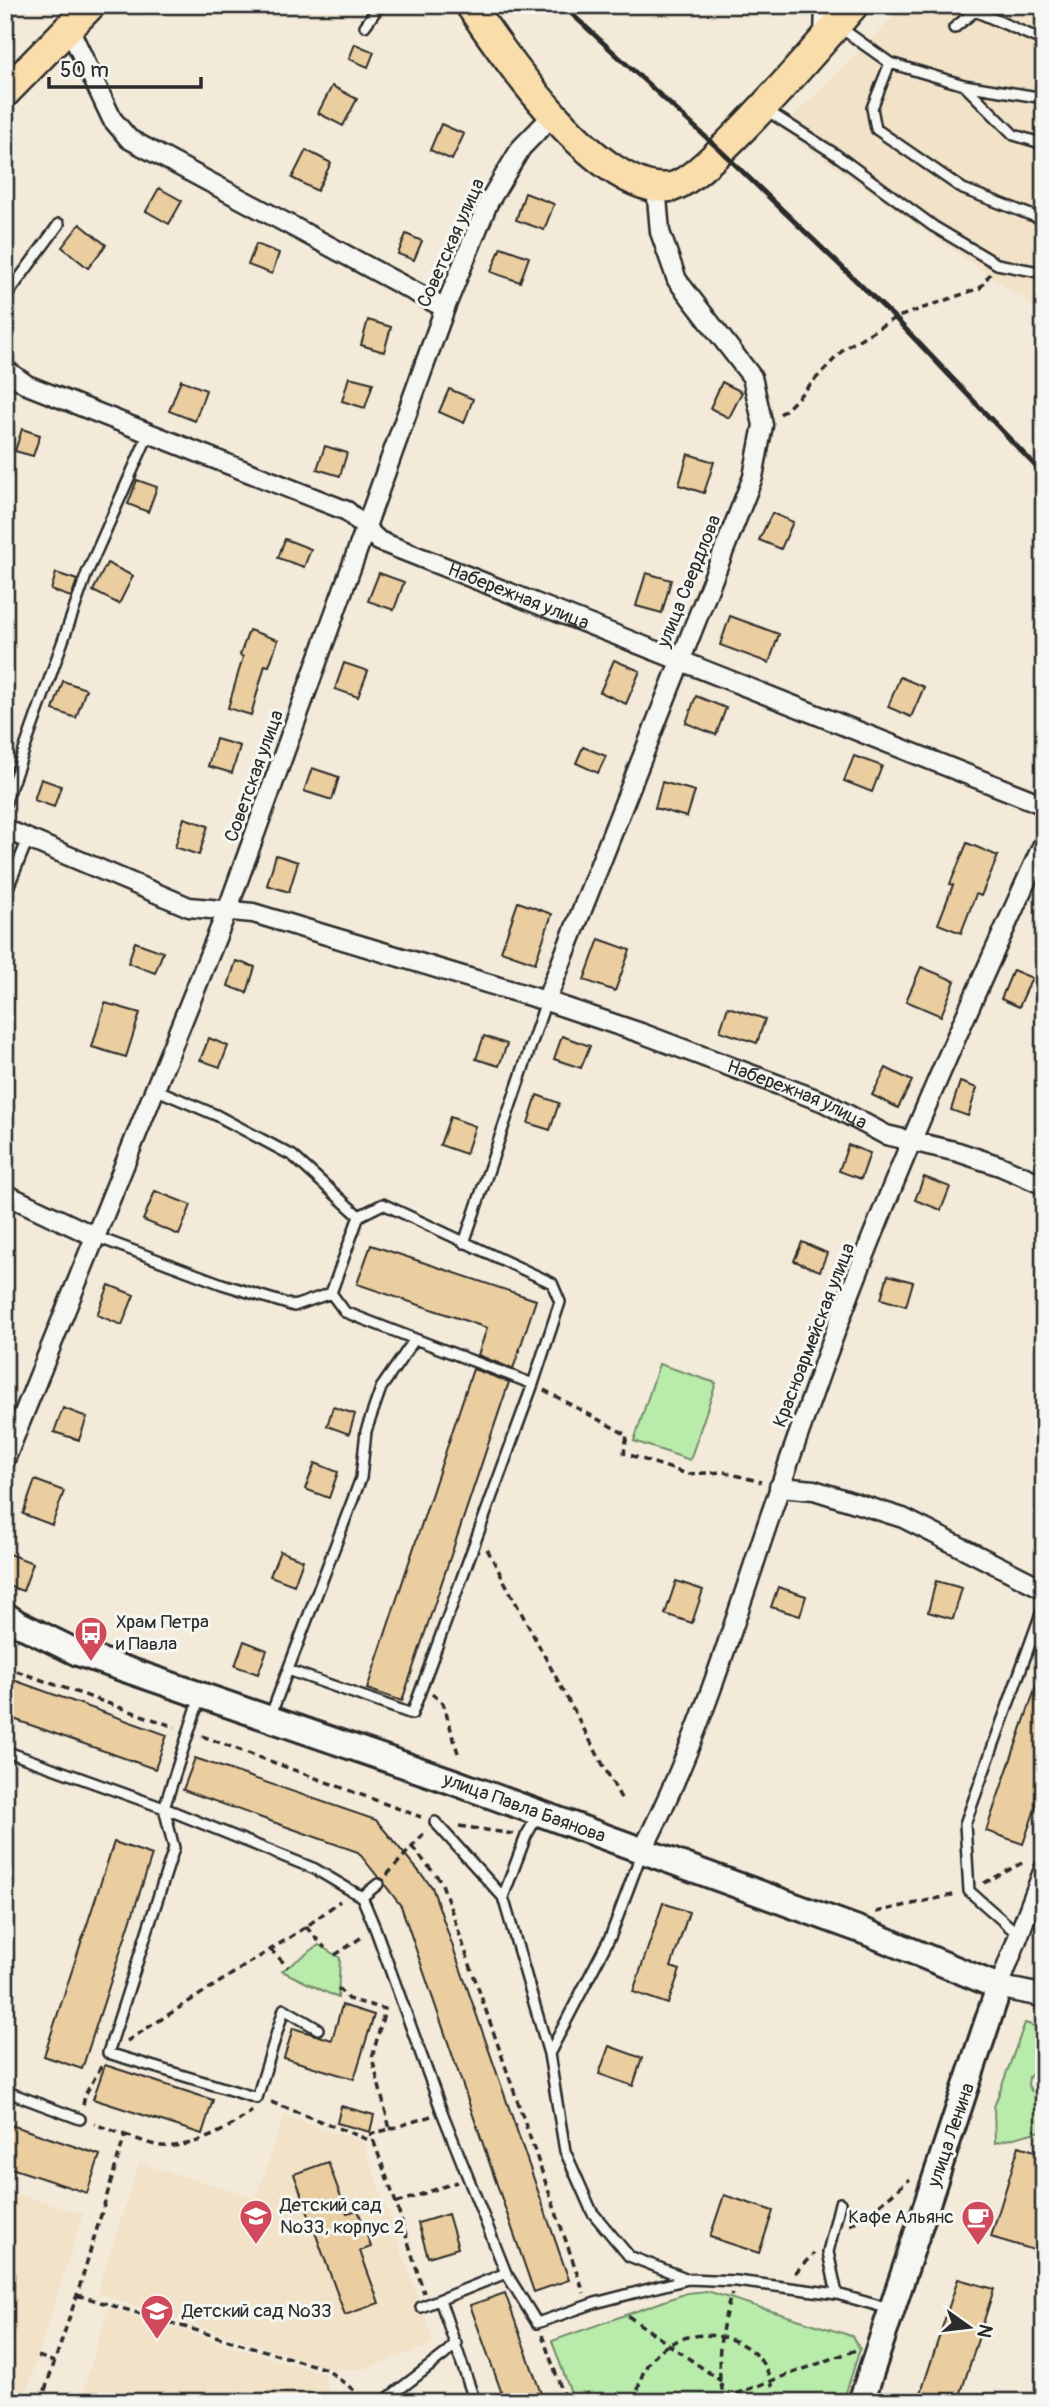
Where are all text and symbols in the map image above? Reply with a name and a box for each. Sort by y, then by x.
scale bar [49,46,201,90]
text: 50 m [60,57,109,84]
street label: Советская улица [412,175,490,311]
street label: улица Свердлова [651,511,727,652]
street label: Набережная улица [444,558,593,635]
street label: Советская улица [219,707,289,845]
street label: Набережная улица [724,1055,871,1135]
street label: Красноармейская улица [768,1239,860,1431]
place label: Храм Петра и Павла [116,1610,209,1656]
bus stop icon: Храм Петра и Павла [72,1614,110,1663]
street label: улица Павла Баянова [439,1767,609,1848]
street label: улица Ленина [922,2080,980,2191]
place label: Детский сад №33, корпус 2 [279,2193,404,2239]
school or university icon: Детский сад №33, корпус 2 [237,2197,275,2246]
cafe icon: Кафе Альянс [959,2198,997,2247]
place label: Кафе Альянс [848,2205,954,2229]
school or university icon: Детский сад №33 [138,2292,176,2341]
north arrow [934,2292,1004,2362]
place label: Детский сад №33 [181,2299,332,2323]
text: N [971,2322,998,2340]

